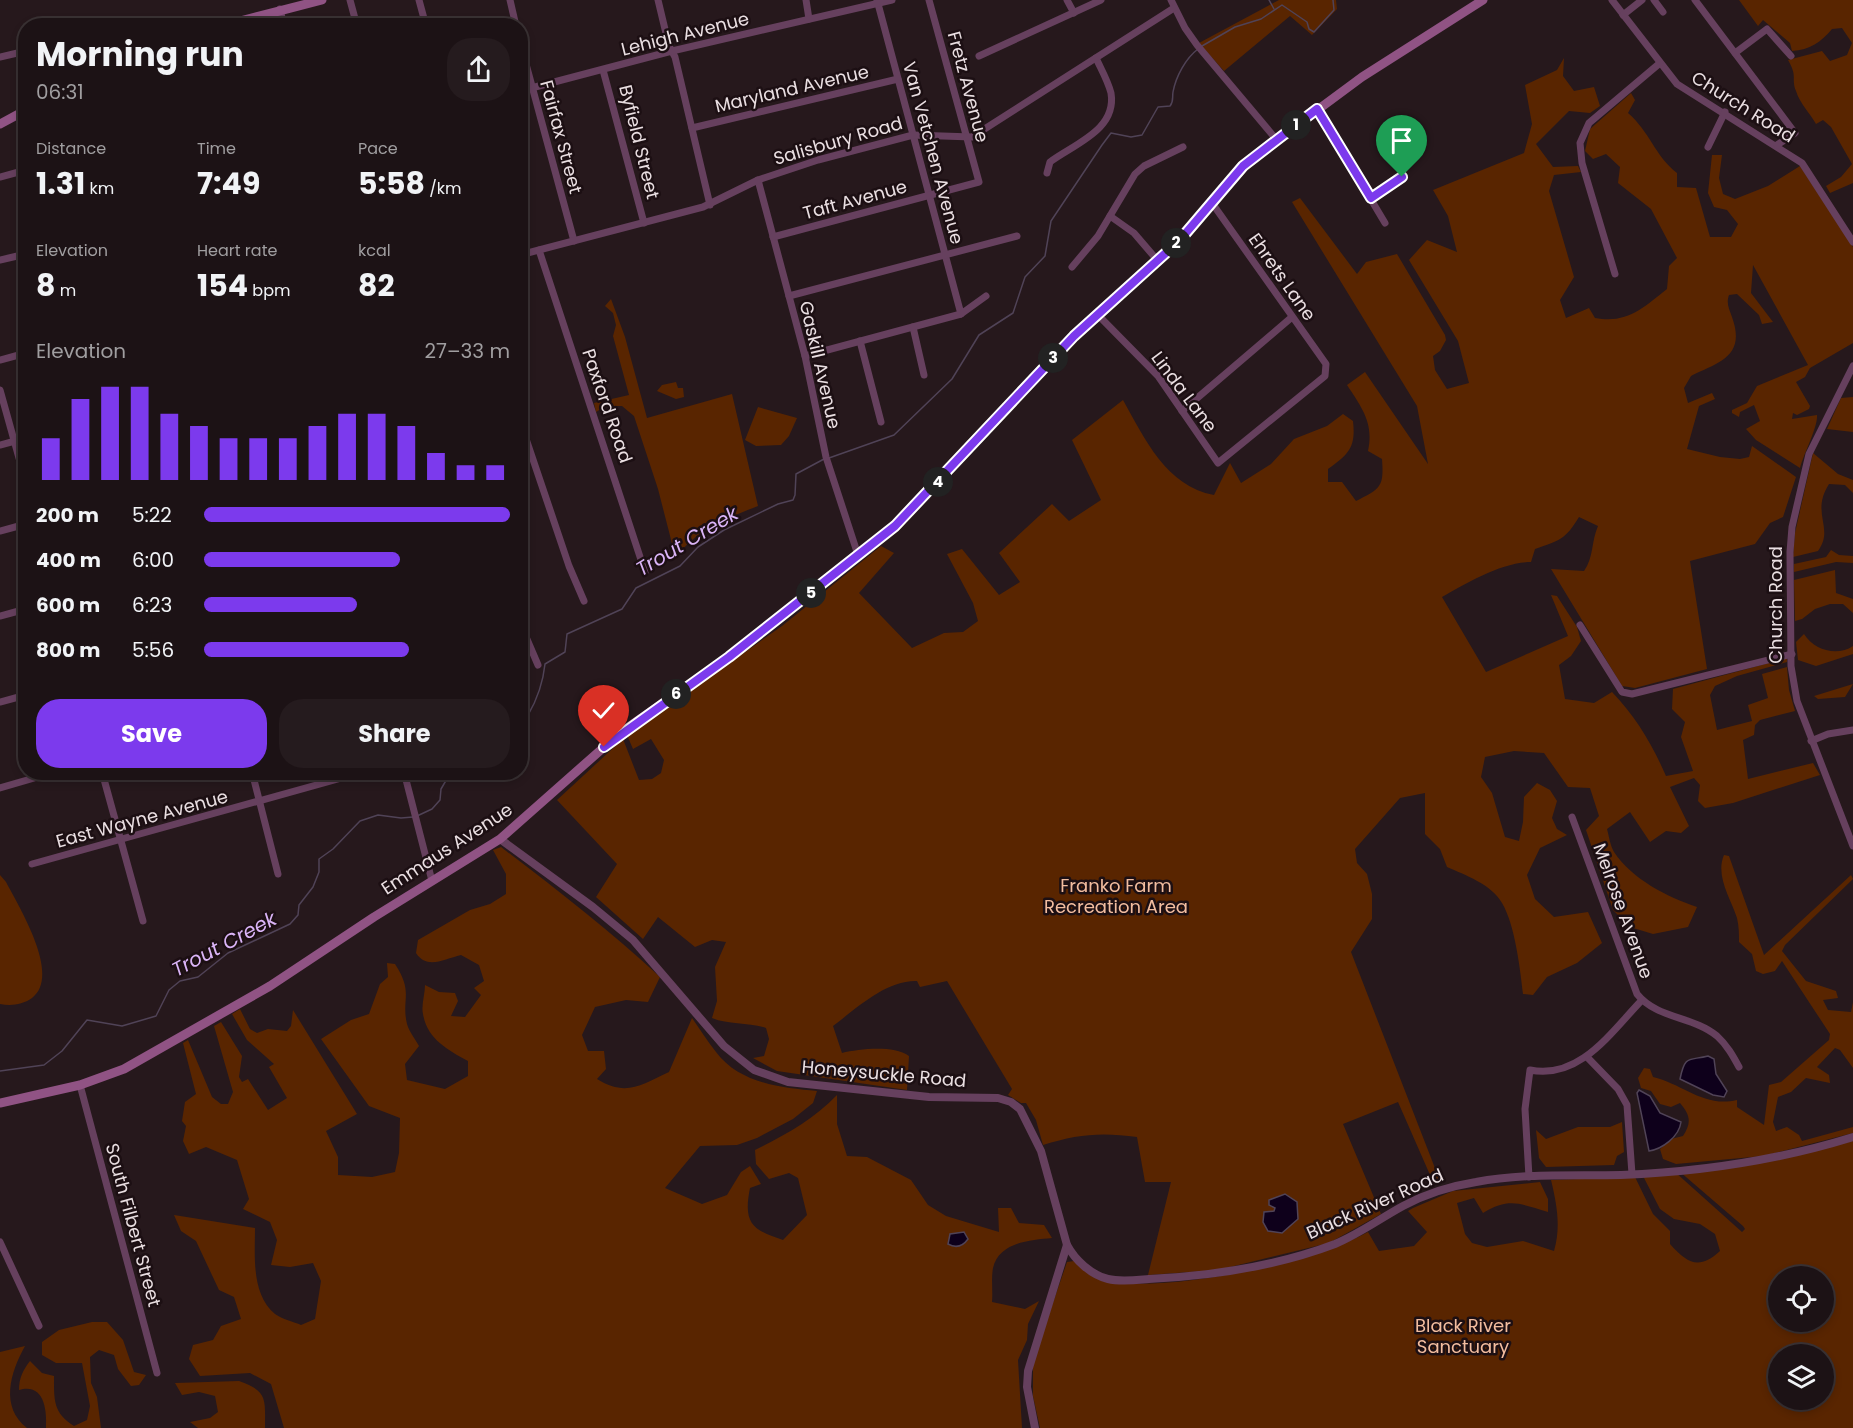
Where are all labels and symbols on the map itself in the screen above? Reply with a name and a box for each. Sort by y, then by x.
street label: Lehigh Avenue [618,6,751,61]
street label: Fretz Avenue [942,29,995,145]
street label: Maryland Avenue [712,59,871,118]
street label: Van Vetchen Avenue [897,59,970,247]
street label: Church Road [1687,65,1800,148]
street label: Fairfax Street [534,77,589,196]
street label: Byfield Street [613,82,666,202]
street label: Salisbury Road [770,110,905,171]
pin: 1 [1281,110,1311,140]
pin [1376,115,1427,177]
street label: Taft Avenue [800,174,910,225]
pin: 2 [1161,228,1191,258]
street label: Ehrets Lane [1243,228,1322,326]
street label: Gaskill Avenue [794,298,847,431]
pin: 3 [1038,343,1068,373]
street label: Paxford Road [576,345,639,466]
street label: Linda Lane [1146,346,1223,437]
pin: 4 [923,467,953,497]
water label: Trout Creek [630,498,745,583]
street label: Church Road [1763,546,1788,664]
pin: 5 [796,578,826,608]
pin: 6 [661,679,691,709]
pin [578,685,629,747]
street label: East Wayne Avenue [53,784,231,854]
street label: Emmaus Avenue [376,797,517,900]
street label: Melrose Avenue [1587,840,1660,982]
park label: Franko Farm Recreation Area [1044,873,1188,919]
water label: Trout Creek [167,904,283,983]
street label: Honeysuckle Road [801,1054,967,1093]
street label: South Filbert Street [100,1140,167,1309]
street label: Black River Road [1302,1162,1447,1245]
park label: Black River Sanctuary [1415,1313,1511,1359]

